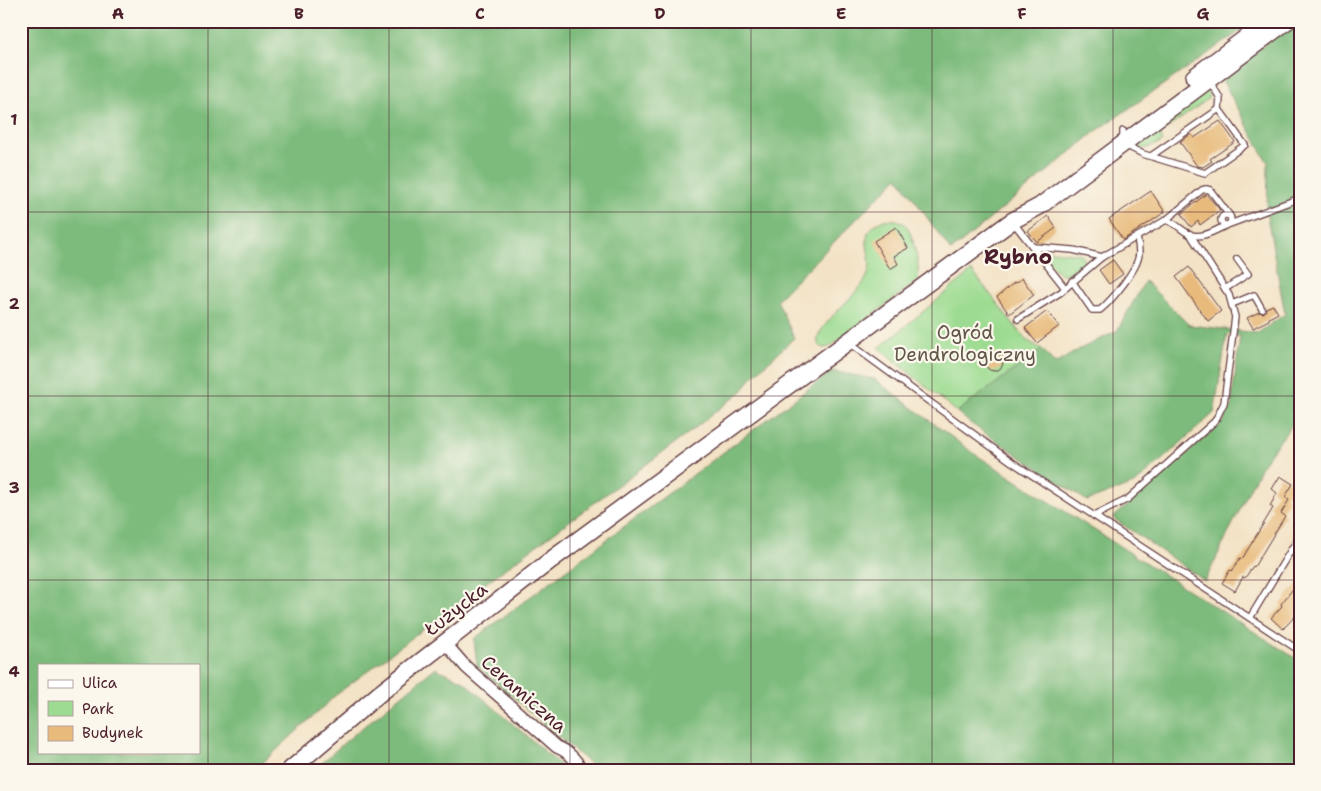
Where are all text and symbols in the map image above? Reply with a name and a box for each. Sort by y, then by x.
text: A [112,3,124,24]
text: B [294,3,304,24]
text: C [475,3,485,24]
text: D [654,3,666,24]
text: E [836,3,846,24]
text: F [1017,3,1027,24]
text: G [1197,3,1210,24]
text: 1 [10,109,18,130]
district label: Rybno [984,243,1052,271]
text: 2 [8,293,20,314]
park label: Ogród Dendrologiczny [894,320,1036,367]
text: 3 [8,477,20,498]
street label: Łużycka [419,576,493,642]
street label: Ceramiczna [476,650,572,738]
text: 4 [8,661,20,682]
legend [38,664,200,754]
text: Ulica [82,673,118,693]
text: Park [82,699,114,719]
text: Budynek [82,723,143,743]

